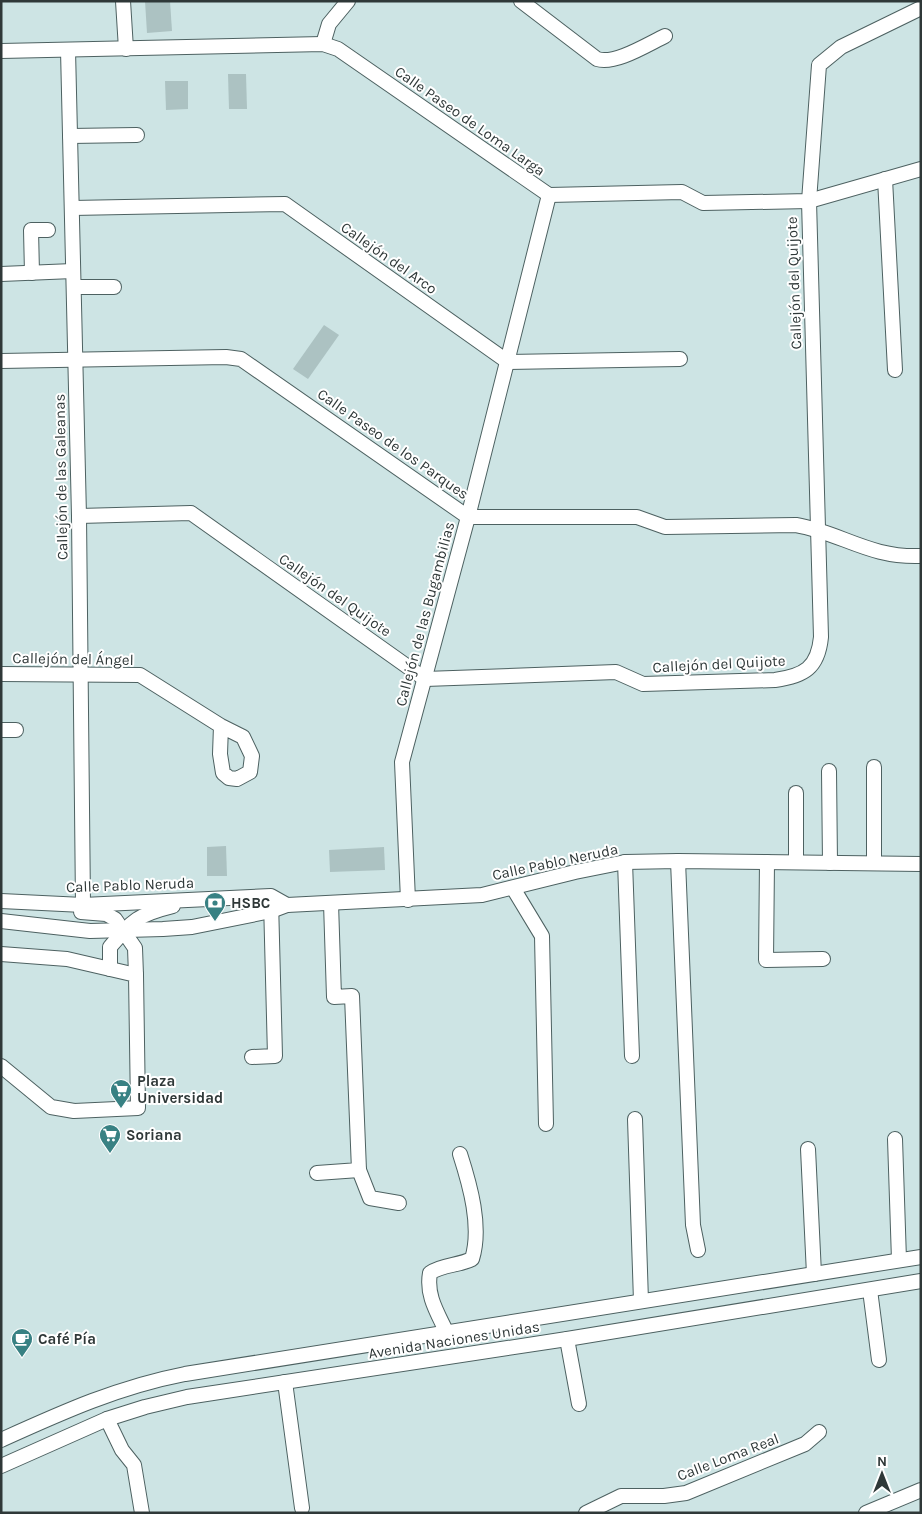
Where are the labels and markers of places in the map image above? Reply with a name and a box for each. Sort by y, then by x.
bank icon: HSBC [203,891,227,922]
place label: HSBC [231,894,270,912]
place label: Plaza Universidad [137,1072,223,1107]
supermarket icon: Plaza Universidad [109,1078,133,1109]
supermarket icon: Soriana [98,1123,122,1154]
place label: Soriana [126,1126,182,1144]
cafe icon: Café Pía [10,1327,34,1358]
place label: Café Pía [38,1330,96,1348]

